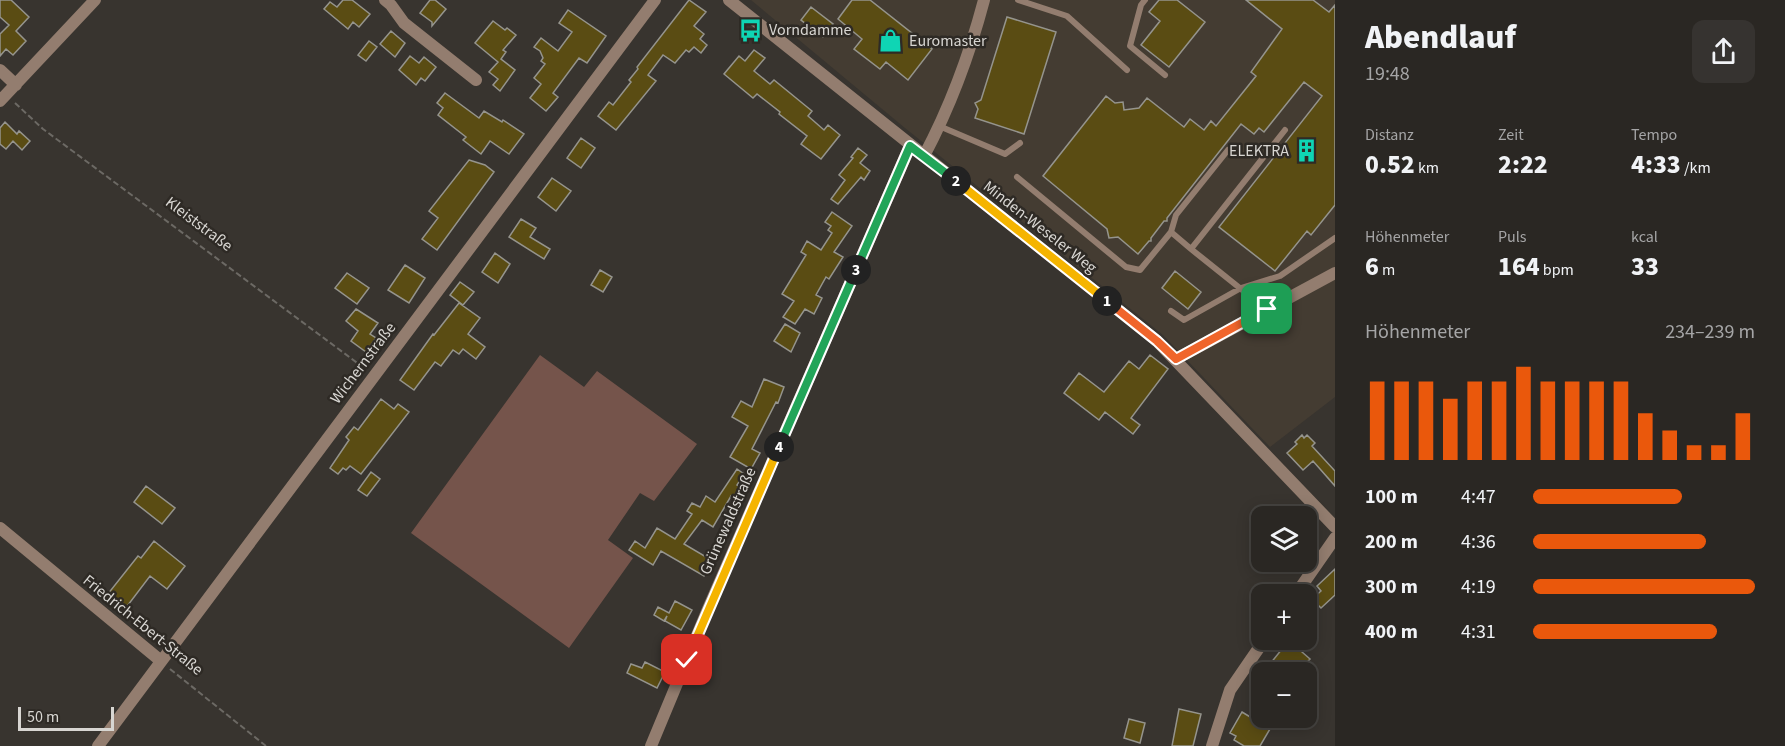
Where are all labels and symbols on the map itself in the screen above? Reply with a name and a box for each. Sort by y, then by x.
bus stop icon: Vorndamme [738,17,764,43]
place label: Vorndamme [769,19,851,41]
shop icon: Euromaster [878,28,904,54]
place label: Euromaster [909,30,987,52]
building icon: ELEKTRA [1294,138,1320,164]
place label: ELEKTRA [1229,140,1289,162]
pin: 2 [941,166,971,196]
street label: Minden-Weseler Weg [978,176,1102,278]
street label: Kleiststraße [161,191,237,257]
pin: 3 [841,255,871,285]
pin [1241,283,1292,334]
pin: 1 [1092,286,1122,316]
street label: Wichernstraße [325,318,401,408]
pin: 4 [764,432,794,462]
street label: Grünewaldstraße [694,464,762,578]
street label: Friedrich-Ebert-Straße [78,570,208,680]
pin [661,634,712,685]
scale bar [18,704,114,732]

